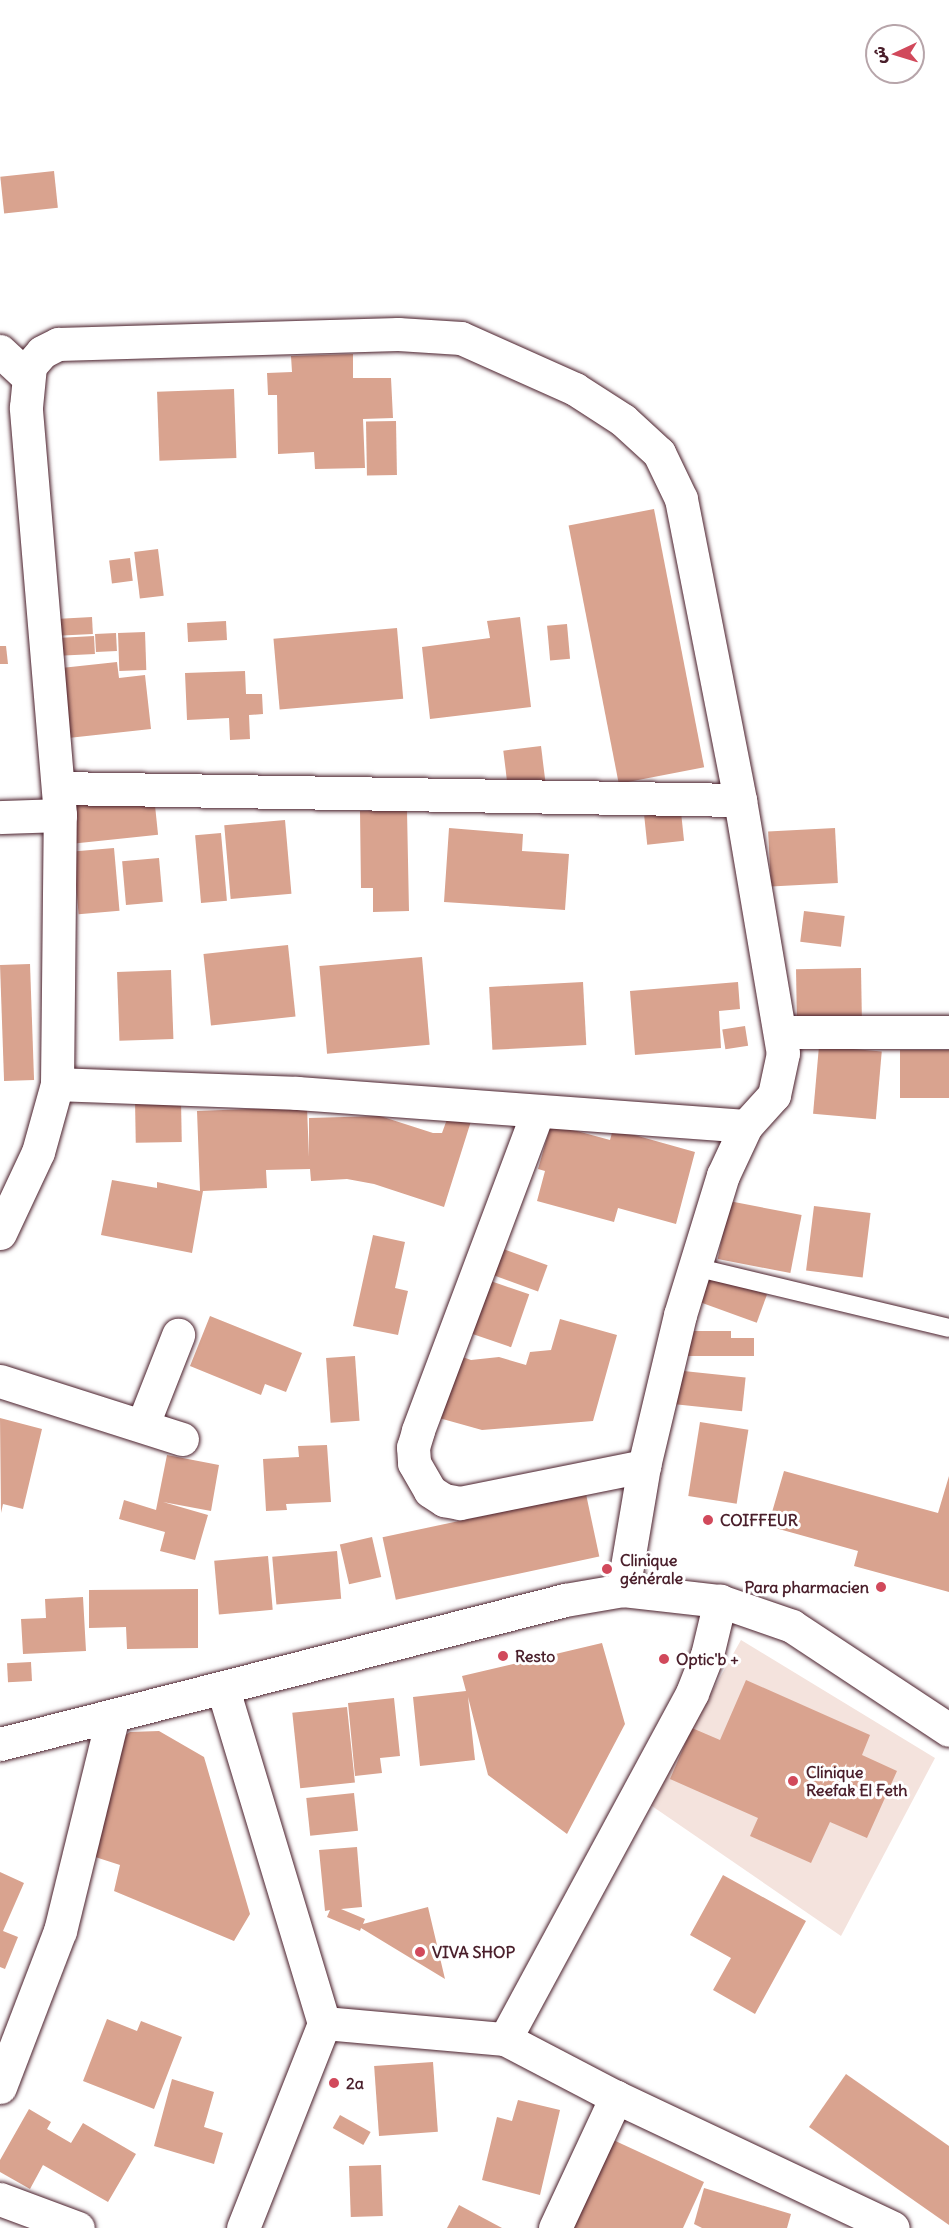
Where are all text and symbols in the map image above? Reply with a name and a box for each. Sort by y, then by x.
north arrow [865,24,925,84]
text: ش [868,46,890,65]
place label: COIFFEUR [720,1510,798,1530]
marker: COIFFEUR [701,1513,715,1527]
place label: Clinique générale [620,1550,683,1588]
marker: Clinique générale [598,1560,616,1578]
place label: Para pharmacien [745,1577,869,1597]
marker: Para pharmacien [874,1580,888,1594]
place label: Resto [515,1646,555,1666]
marker: Resto [496,1649,510,1663]
place label: Optic'b + [676,1649,739,1669]
marker: Optic'b + [657,1652,671,1666]
place label: Clinique Reefak El Feth [806,1762,907,1800]
marker: Clinique Reefak El Feth [784,1772,802,1790]
place label: VIVA SHOP [432,1942,515,1962]
marker: VIVA SHOP [413,1945,427,1959]
place label: 2a [346,2073,364,2093]
marker: 2a [327,2076,341,2090]

